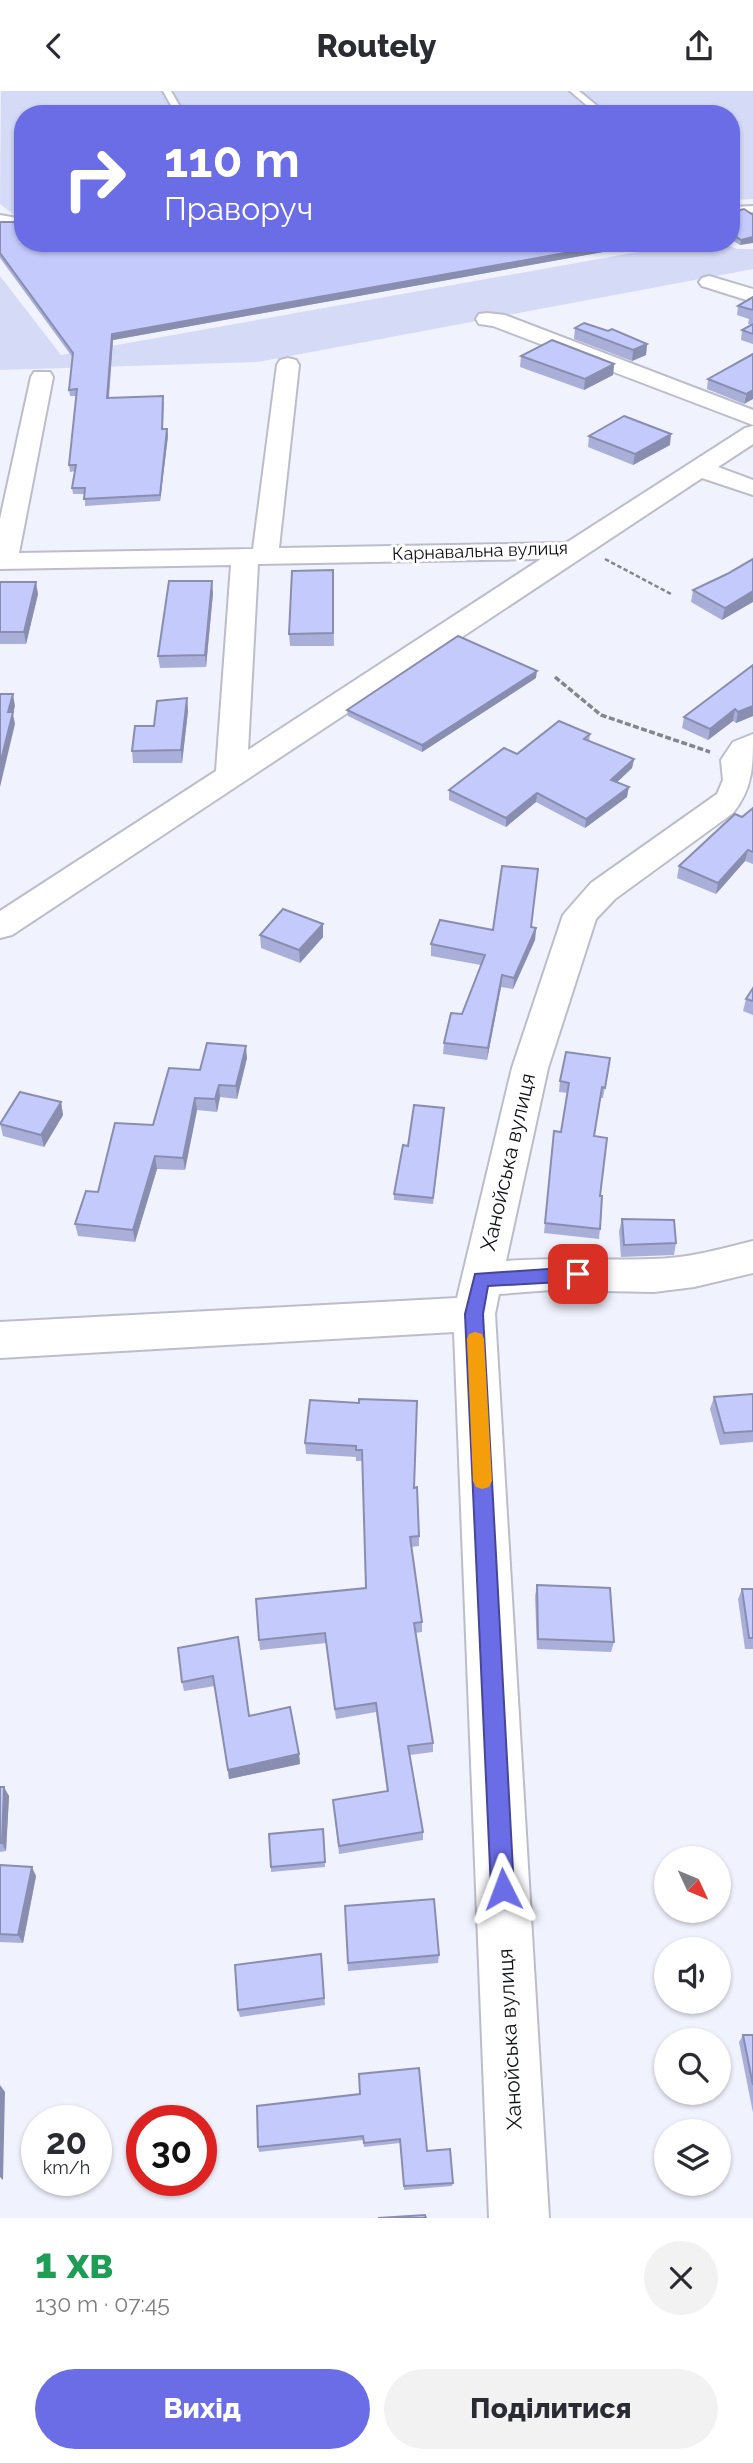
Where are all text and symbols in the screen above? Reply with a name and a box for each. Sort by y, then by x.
icon: back [35,27,73,65]
text: Routely [317,27,436,64]
icon: share [680,27,718,65]
text: 110 m [164,131,300,188]
icon: right [49,133,140,224]
text: Праворуч [164,190,313,227]
street label: Карнавальна вулиця [392,537,568,564]
street label: Ханойська вулиця [475,1071,540,1253]
pin [548,1244,608,1304]
icon: arrive [559,1255,597,1293]
north arrow [654,1846,732,1923]
map controls [654,1846,731,2196]
position arrow [466,1852,540,1926]
button: sound [654,1937,731,2014]
street label: Ханойська вулиця [492,1948,527,2130]
button: search [654,2028,731,2105]
speed limit sign: 30 [126,2105,217,2196]
button: layers [654,2119,731,2196]
text: 20 [46,2121,87,2162]
text: km/h [43,2157,90,2178]
text: 1 хв [35,2239,114,2288]
button: close [644,2241,718,2315]
text: 130 m · 07:45 [35,2290,170,2317]
button: Вихід [35,2369,370,2449]
button: Поділитися [384,2369,718,2449]

